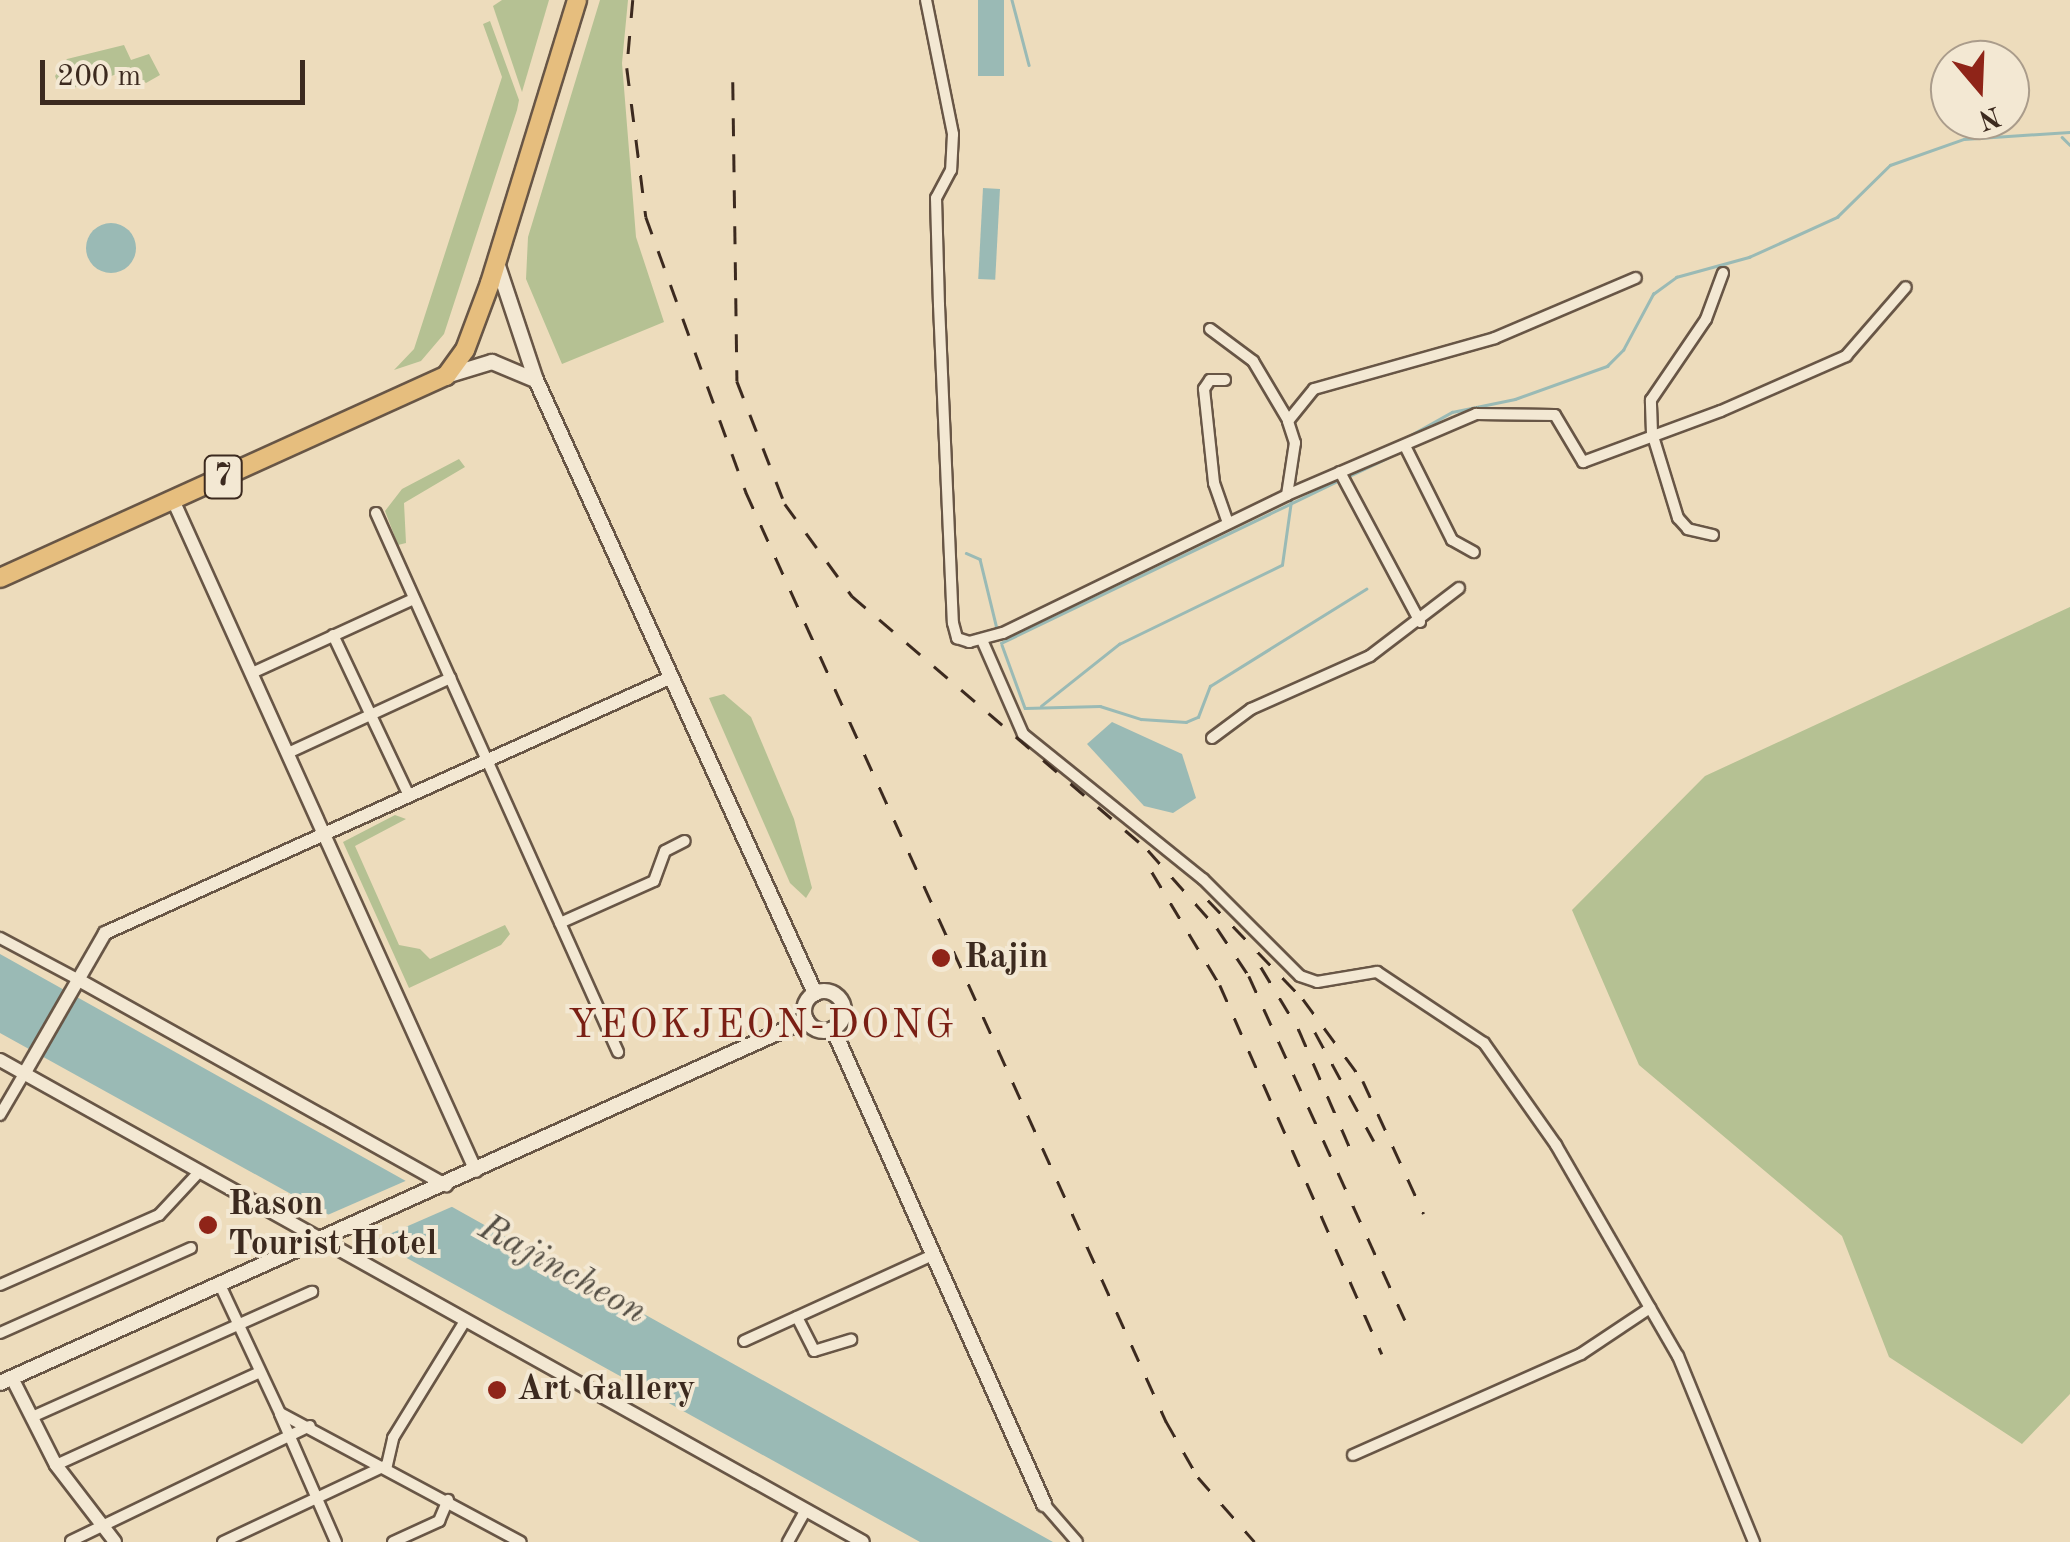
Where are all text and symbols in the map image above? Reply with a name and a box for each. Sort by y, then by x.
scale bar [45,40,310,102]
north arrow [1930,40,2030,140]
text: 200 m [57,62,141,92]
text: N [1974,100,2004,133]
road number: 7 [203,450,243,504]
place label: Rajin [964,937,1048,979]
marker: Rajin [928,945,954,971]
district label: YEOKJEON-DONG [568,1003,956,1051]
place label: Rason Tourist Hotel [228,1184,437,1266]
water label: Rajincheon [470,1206,654,1336]
marker: Rason Tourist Hotel [197,1214,219,1236]
place label: Art Gallery [517,1369,696,1411]
marker: Art Gallery [486,1379,508,1401]

